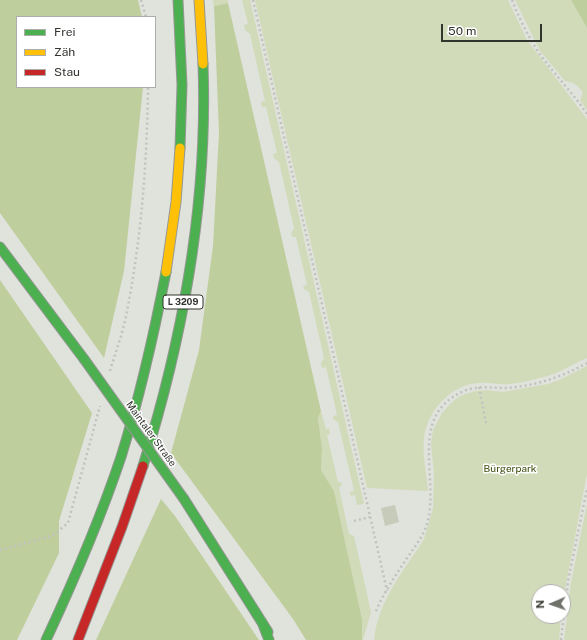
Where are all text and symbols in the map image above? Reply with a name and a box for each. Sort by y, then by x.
legend [16,16,156,88]
scale bar [443,16,544,42]
text: 50 m [448,24,476,38]
text: Frei [54,25,76,39]
text: Zäh [54,45,75,59]
text: Stau [54,65,80,79]
road number: L 3209 [163,295,203,309]
street label: Maintaler Straße [123,399,179,469]
park label: Bürgerpark [484,463,536,475]
north arrow [531,584,571,624]
text: N [534,600,546,609]

